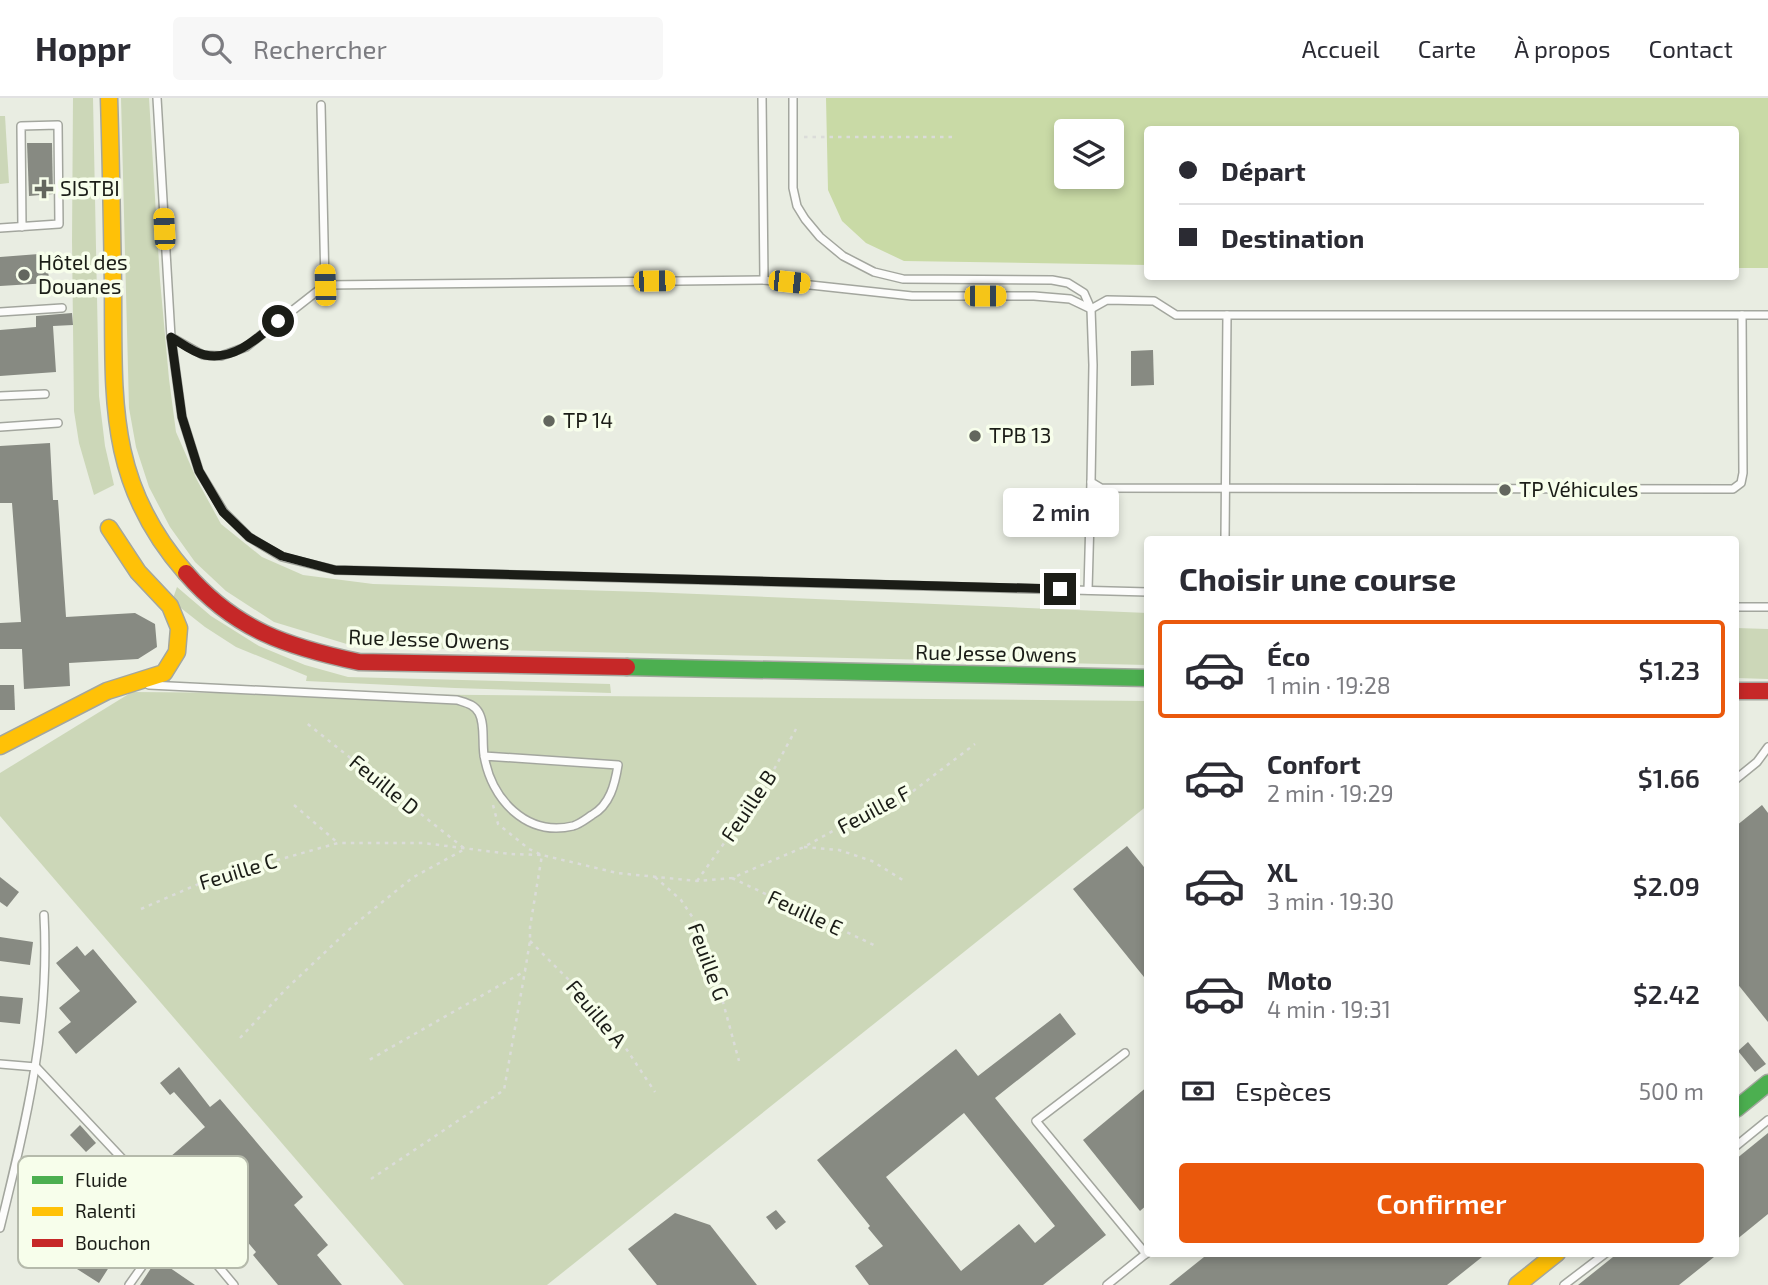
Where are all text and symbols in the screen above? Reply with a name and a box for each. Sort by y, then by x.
search box [173,17,663,80]
text: Hoppr [35,28,131,68]
icon: search [197,29,235,67]
text: Rechercher [253,33,387,64]
text: Accueil [1302,34,1380,63]
text: Carte [1418,34,1476,63]
text: À propos [1514,34,1611,63]
text: Contact [1649,34,1733,63]
map controls [1054,119,1124,189]
button: layers [1054,119,1124,189]
text: Départ [1221,155,1306,186]
place label: SISTBI [60,175,120,200]
marker: SISTBI [34,179,54,199]
car [153,207,176,251]
text: Destination [1221,222,1364,253]
place label: Hôtel des Douanes [38,249,128,298]
car [314,264,337,306]
marker: Hôtel des Douanes [16,267,32,283]
car [768,269,811,295]
car [633,270,676,292]
car [965,286,1007,307]
route start [262,305,294,337]
place label: TP 14 [563,407,613,432]
marker: TP 14 [541,413,557,429]
place label: TPB 13 [989,422,1051,447]
marker: TPB 13 [967,428,983,444]
place label: TP Véhicules [1519,476,1639,501]
marker: TP Véhicules [1497,482,1513,498]
callout: 2 min [1002,488,1118,536]
text: 2 min [1032,498,1090,526]
text: Choisir une course [1179,559,1456,597]
route end [1044,573,1076,605]
street label: Rue Jesse Owens [348,623,510,654]
icon: car [1183,638,1246,701]
street label: Rue Jesse Owens [915,639,1077,666]
text: Éco [1267,640,1310,671]
text: $1.23 [1639,654,1700,685]
text: 1 min · 19:28 [1267,671,1391,699]
icon: car [1183,746,1246,809]
street label: Feuille D [345,748,425,819]
text: Confort [1267,748,1361,779]
text: $1.66 [1638,762,1700,793]
street label: Feuille B [715,765,781,846]
street label: Feuille F [832,779,914,838]
text: 2 min · 19:29 [1267,779,1394,807]
street label: Feuille C [196,847,279,894]
icon: car [1183,854,1246,917]
text: XL [1267,856,1298,887]
text: $2.09 [1633,870,1700,901]
street label: Feuille E [764,883,847,940]
text: 3 min · 19:30 [1267,887,1394,915]
street label: Feuille G [684,919,735,1004]
icon: car [1183,962,1246,1025]
text: Moto [1267,964,1332,995]
street label: Feuille A [562,974,633,1052]
text: $2.42 [1633,978,1700,1009]
text: 4 min · 19:31 [1267,995,1391,1023]
icon: cash [1179,1072,1217,1110]
text: Espèces [1235,1075,1332,1106]
text: 500 m [1639,1077,1704,1105]
legend [18,1156,248,1268]
button: Confirmer [1179,1163,1704,1243]
text: Fluide [75,1168,128,1191]
text: Ralenti [75,1199,136,1222]
text: Bouchon [75,1231,151,1254]

